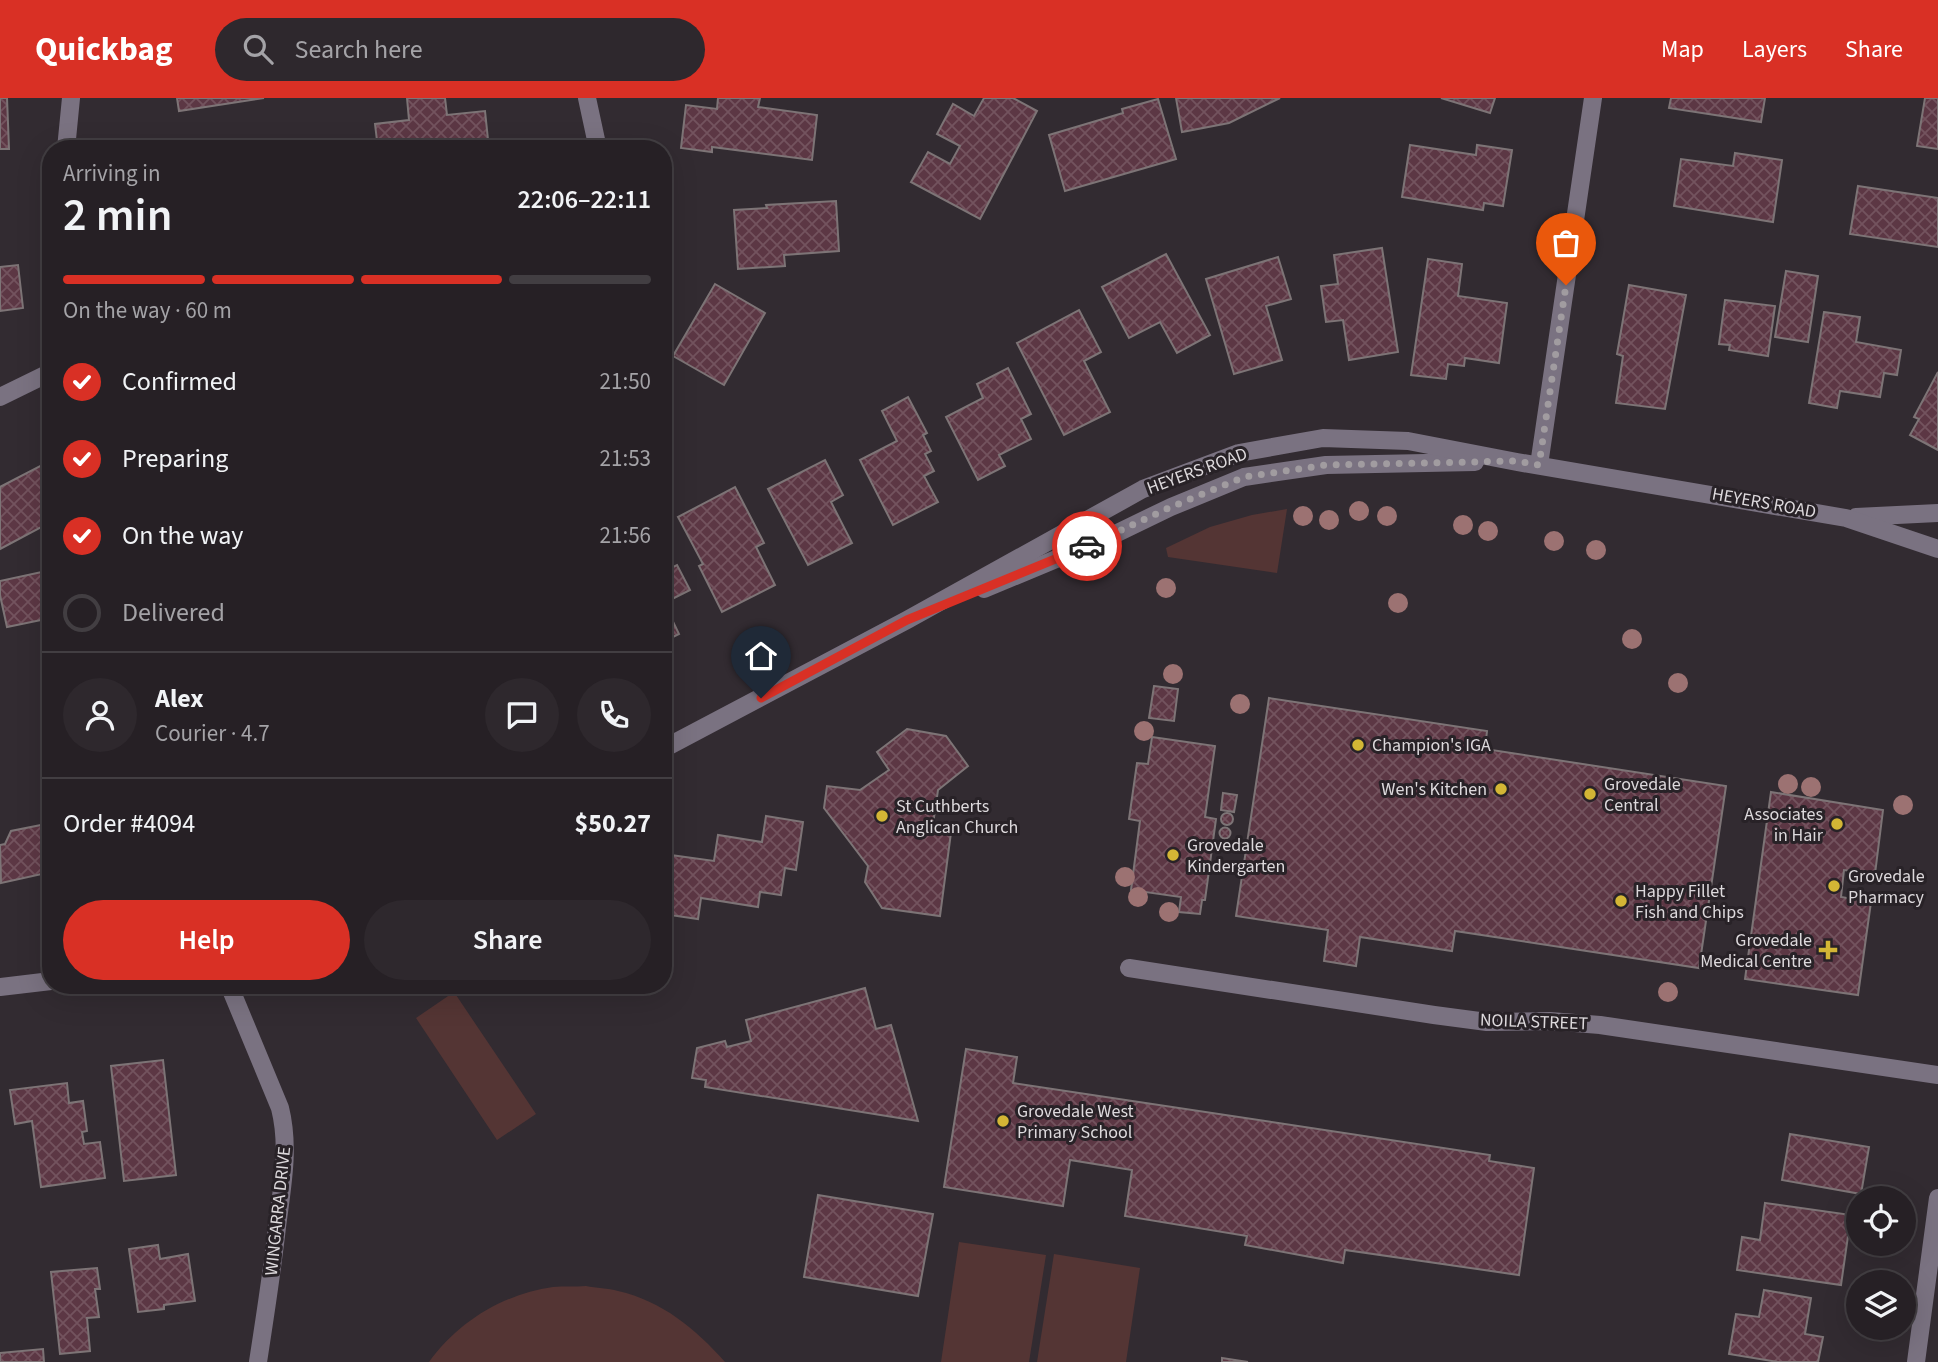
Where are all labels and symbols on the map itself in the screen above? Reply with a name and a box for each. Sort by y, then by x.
pin [1536,213,1596,285]
street label: HEYERS ROAD [1143,441,1251,501]
street label: HEYERS ROAD [1710,482,1818,524]
courier [1052,511,1122,581]
pin [731,626,791,698]
place label: Champion's IGA [1372,733,1491,758]
marker: Champion's IGA [1350,737,1366,753]
place label: Grovedale Central [1604,772,1681,818]
place label: Wen's Kitchen [1381,777,1487,802]
marker: Wen's Kitchen [1493,781,1509,797]
marker: Grovedale Central [1582,786,1598,802]
place label: St Cuthberts Anglican Church [896,794,1018,840]
place label: Associates in Hair [1744,802,1824,848]
marker: St Cuthberts Anglican Church [874,808,890,824]
marker: Associates in Hair [1829,816,1845,832]
place label: Grovedale Kindergarten [1187,833,1285,879]
marker: Grovedale Kindergarten [1165,847,1181,863]
place label: Grovedale Pharmacy [1848,864,1925,910]
marker: Grovedale Pharmacy [1826,878,1842,894]
place label: Happy Fillet Fish and Chips [1635,879,1744,925]
marker: Happy Fillet Fish and Chips [1613,893,1629,909]
place label: Grovedale Medical Centre [1700,928,1812,974]
marker: Grovedale Medical Centre [1818,940,1838,960]
street label: NOILA STREET [1479,1008,1589,1036]
place label: Grovedale West Primary School [1017,1099,1134,1145]
marker: Grovedale West Primary School [995,1113,1011,1129]
street label: WINGARRA DRIVE [259,1145,297,1277]

